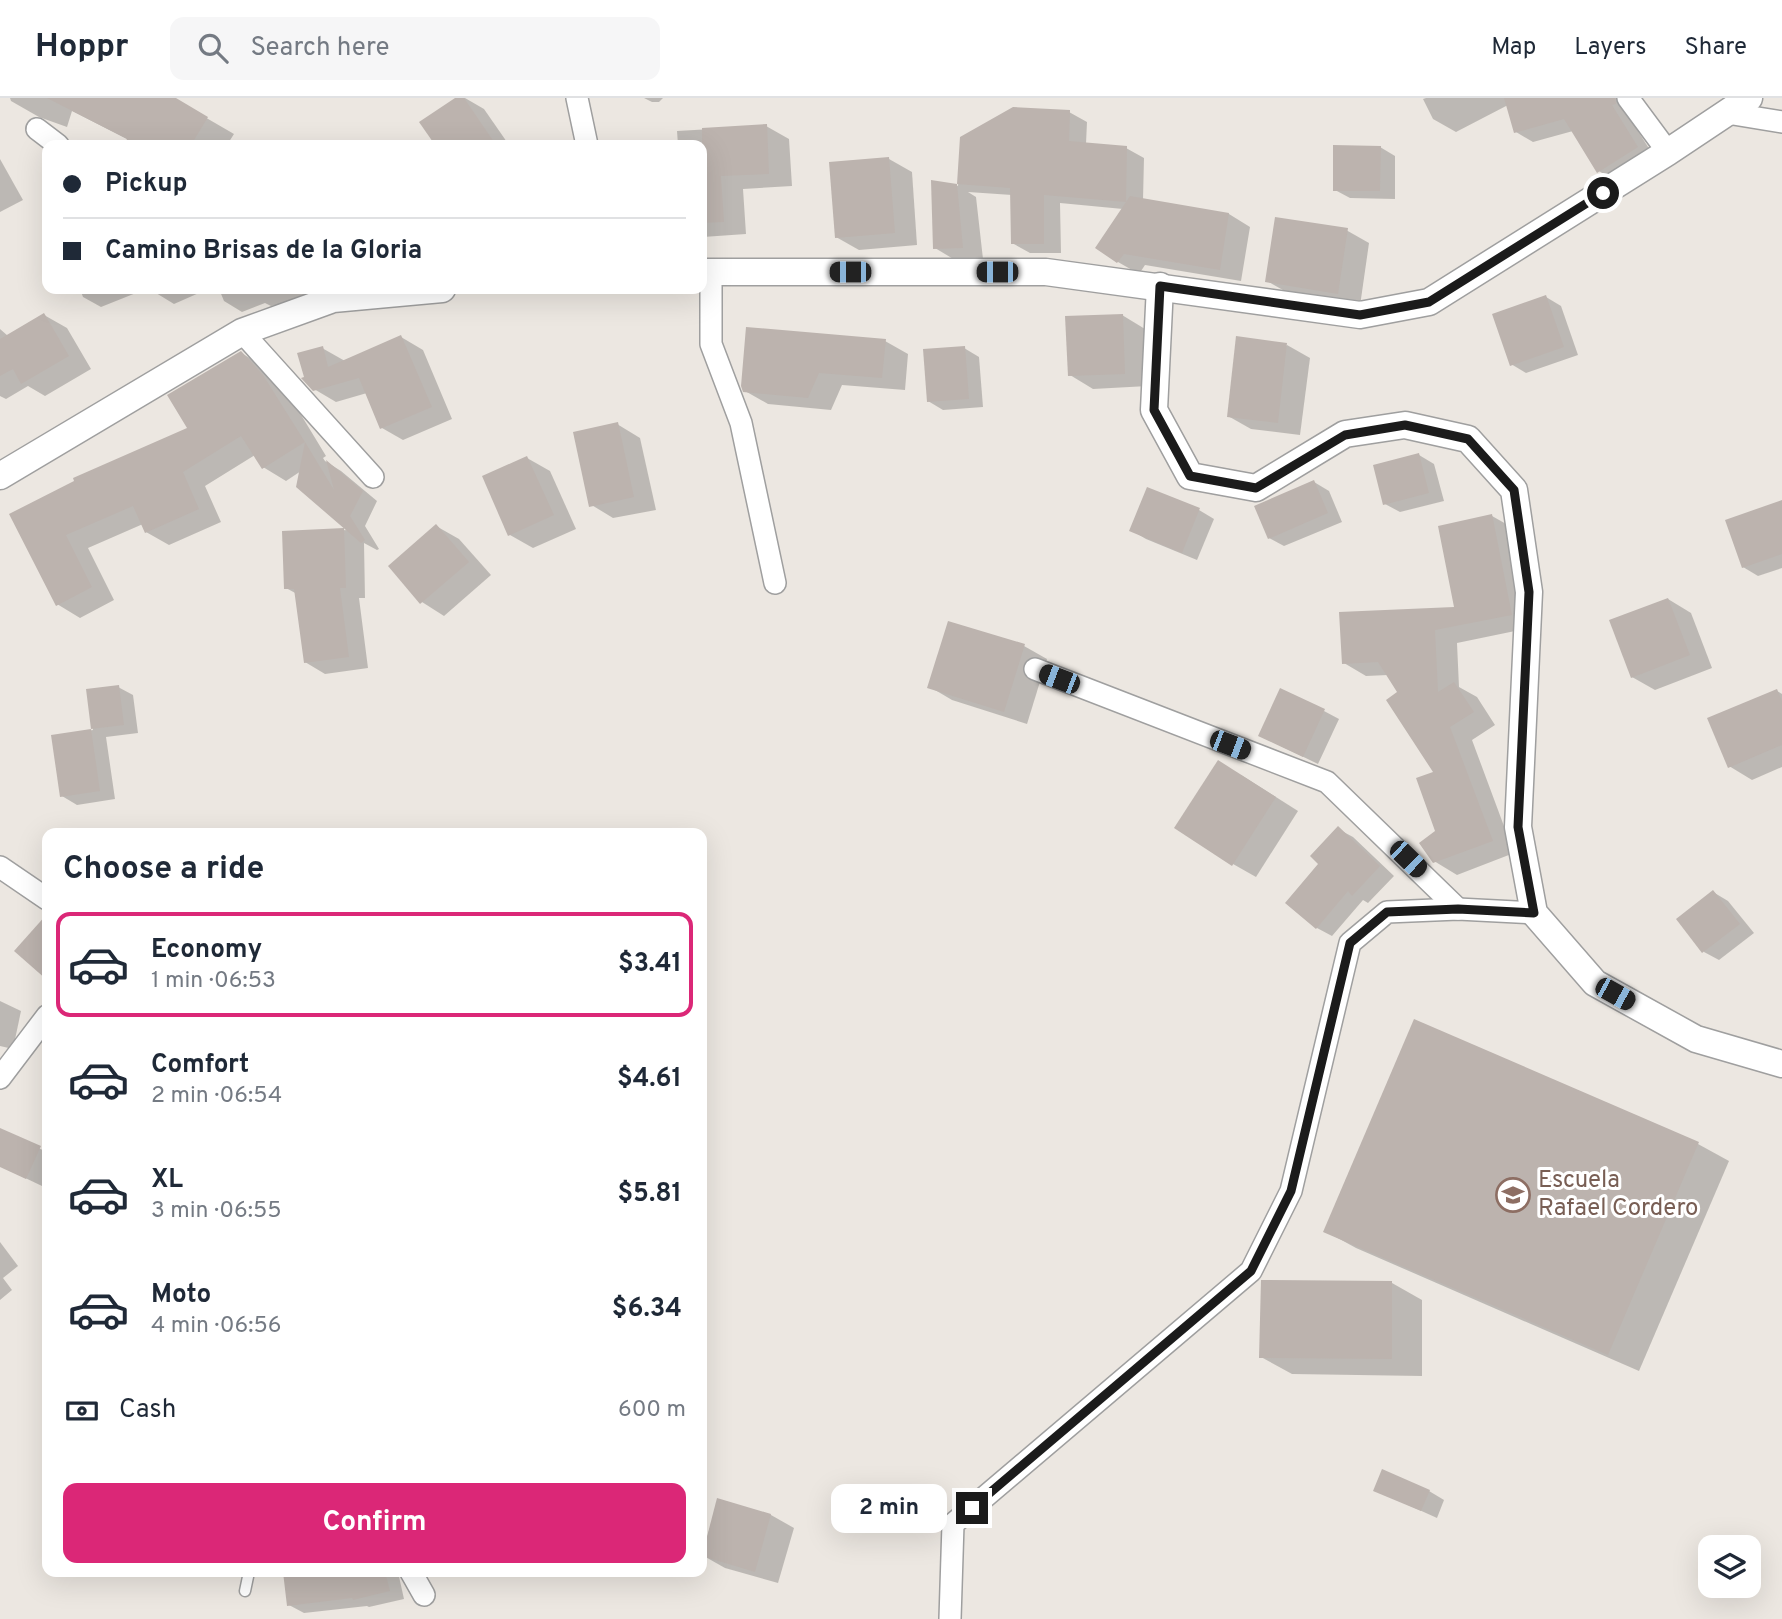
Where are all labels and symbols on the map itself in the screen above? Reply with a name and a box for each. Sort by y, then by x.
route start [1587,177,1619,209]
car [830,262,872,283]
car [977,262,1019,283]
car [1036,662,1083,696]
car [1207,728,1254,762]
car [1386,837,1431,881]
car [1592,975,1639,1013]
place label: Escuela Rafael Cordero [1538,1166,1699,1224]
school or university icon: Escuela Rafael Cordero [1494,1176,1532,1214]
callout: 2 min [832,1484,948,1532]
route end [956,1492,988,1524]

